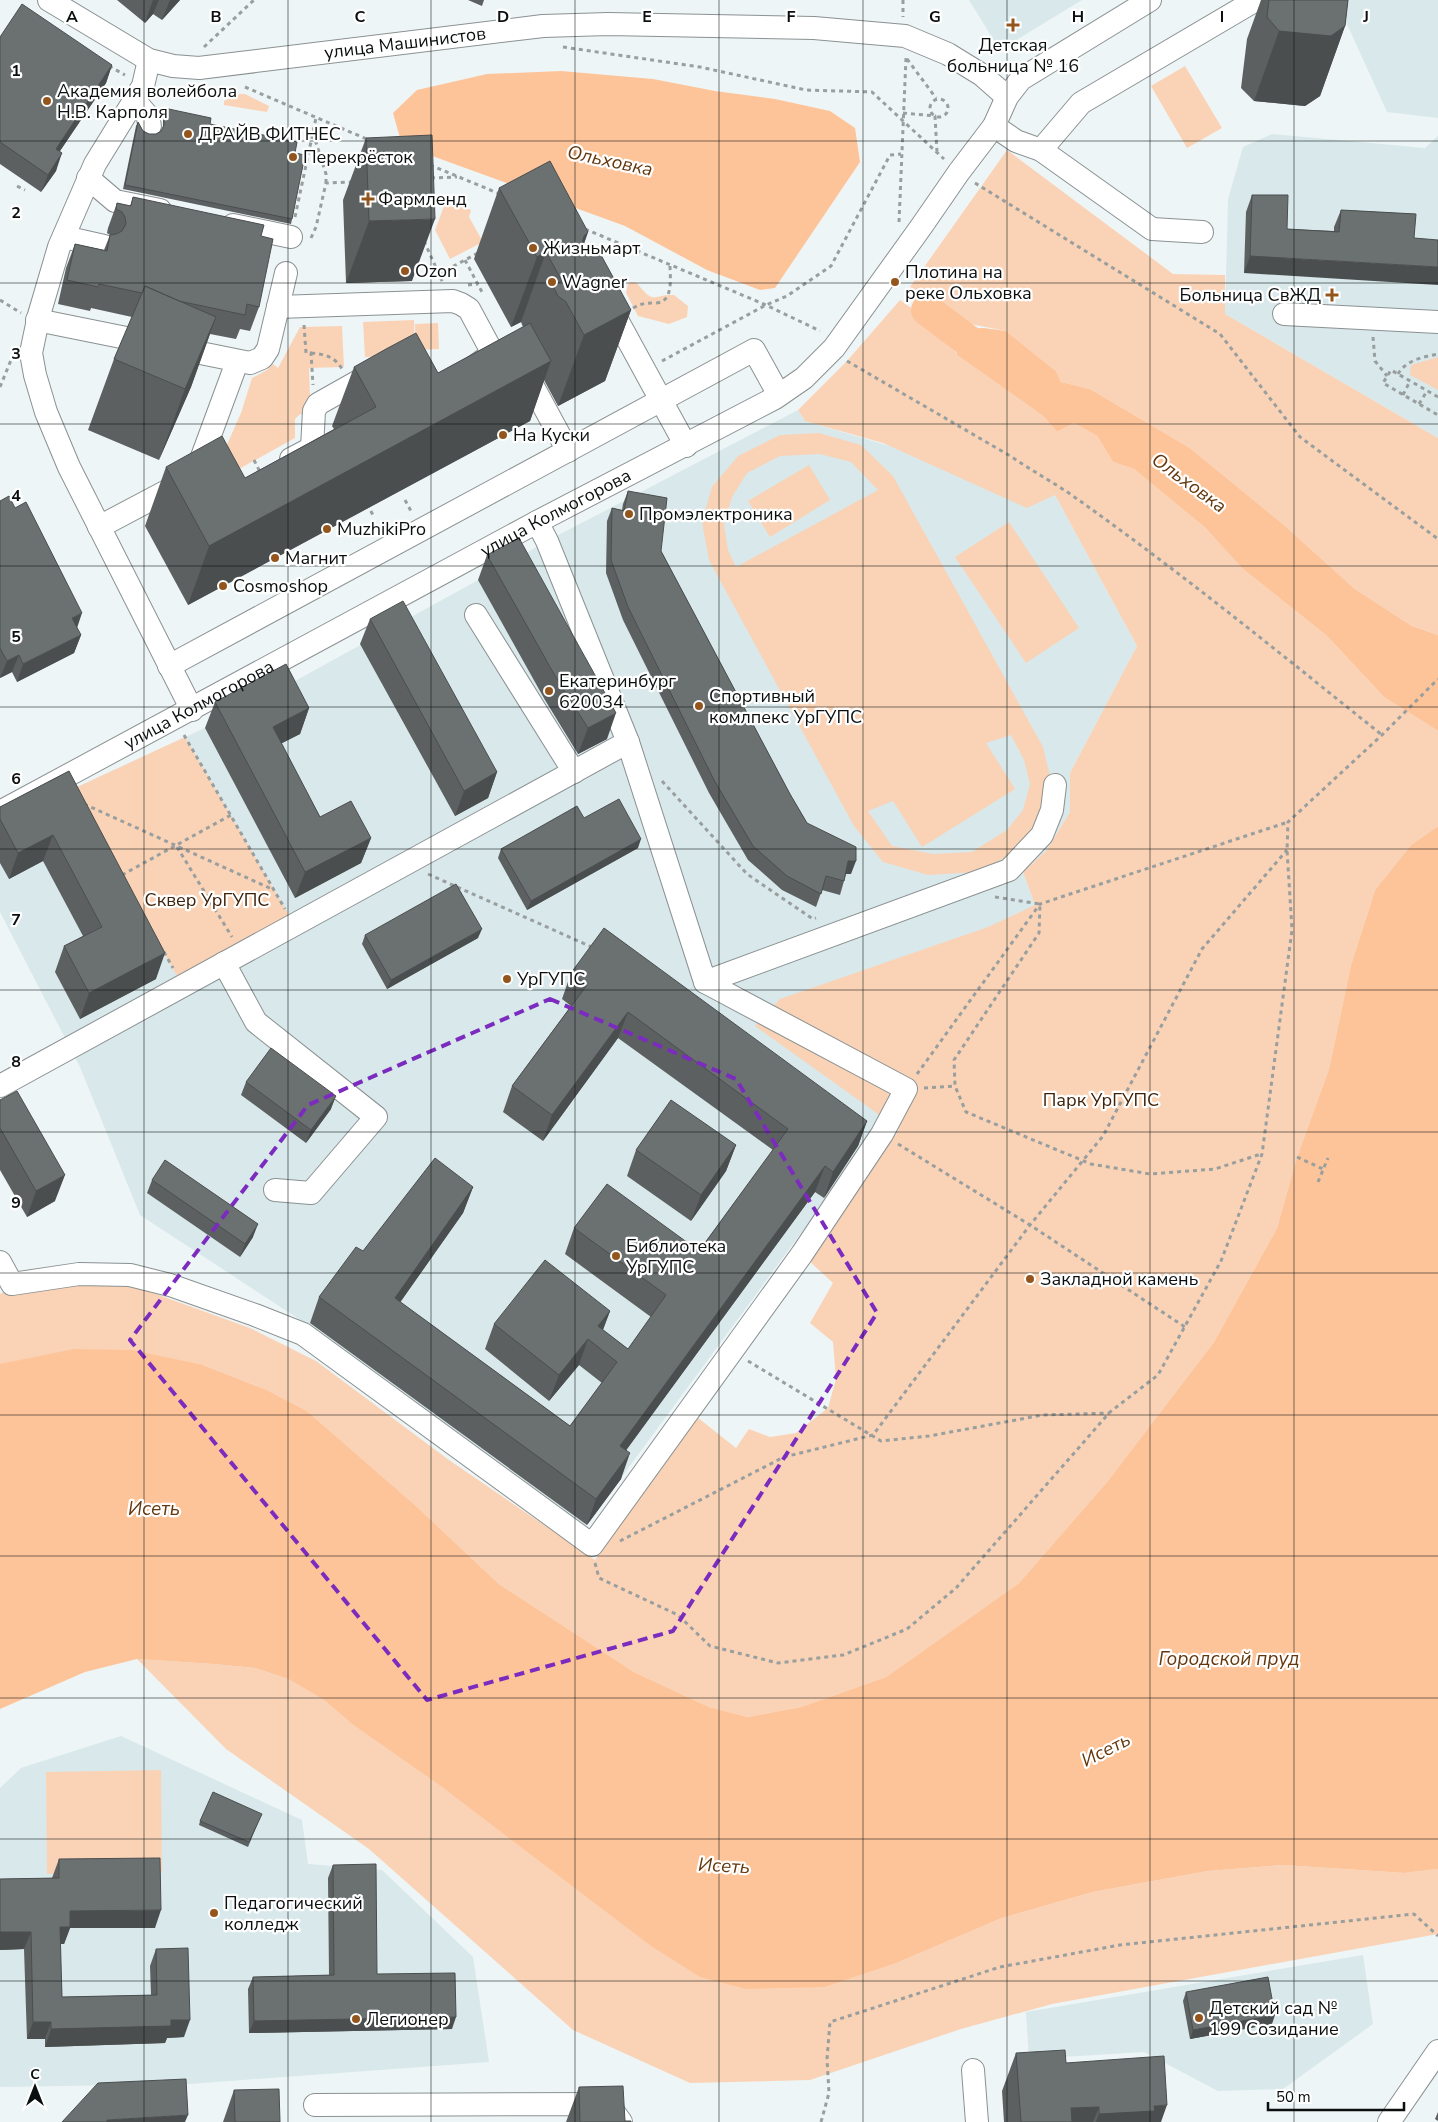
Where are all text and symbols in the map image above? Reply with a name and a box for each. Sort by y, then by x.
text: A [66,6,78,28]
text: B [210,6,222,28]
text: C [355,6,366,28]
text: D [497,6,509,28]
text: E [642,6,652,28]
text: F [787,6,796,28]
text: G [929,6,941,28]
text: H [1072,6,1084,28]
text: I [1220,6,1224,28]
text: J [1362,6,1369,28]
marker: Детская больница № 16 [1006,18,1020,32]
street label: улица Машинистов [323,21,487,65]
place label: Детская больница № 16 [947,33,1079,78]
text: 1 [11,60,21,82]
place label: Академия волейбола Н.В. Карполя [57,79,237,124]
marker: Академия волейбола Н.В. Карполя [41,95,53,107]
place label: ДРАЙВ ФИТНЕС [198,122,341,146]
marker: ДРАЙВ ФИТНЕС [182,128,194,140]
water label: Ольховка [565,139,655,183]
place label: Перекрёсток [303,145,413,169]
marker: Перекрёсток [287,151,299,163]
place label: Фармленд [378,187,467,211]
marker: Фармленд [362,193,374,205]
text: 2 [11,202,21,224]
place label: Жизньмарт [543,236,640,260]
marker: Жизньмарт [527,242,539,254]
place label: Ozon [415,259,457,283]
place label: Плотина на реке Ольховка [905,260,1032,305]
marker: Ozon [399,265,411,277]
place label: Wagner [562,270,628,294]
marker: Wagner [546,276,558,288]
marker: Плотина на реке Ольховка [889,276,901,288]
place label: Больница СвЖД [1180,283,1321,307]
marker: Больница СвЖД [1325,288,1339,302]
text: 3 [11,343,21,365]
place label: На Куски [513,423,590,447]
marker: На Куски [497,429,509,441]
water label: Ольховка [1146,447,1232,519]
street label: улица Колмогорова [476,463,635,562]
text: 4 [11,485,21,507]
place label: Промэлектроника [639,502,793,526]
marker: Промэлектроника [623,508,635,520]
place label: MuzhikiPro [337,517,426,541]
marker: MuzhikiPro [321,523,333,535]
place label: Магнит [285,546,347,570]
marker: Магнит [269,552,281,564]
place label: Cosmoshop [233,574,328,598]
marker: Cosmoshop [217,580,229,592]
text: 5 [11,626,21,648]
street label: улица Колмогорова [120,654,278,755]
place label: Екатеринбург 620034 [559,669,676,714]
place label: Спортивный комлпекс УрГУПС [709,684,862,729]
marker: Екатеринбург 620034 [543,685,555,697]
marker: Спортивный комлпекс УрГУПС [693,700,705,712]
text: 6 [11,768,21,790]
park label: Сквер УрГУПС [145,888,269,912]
text: 7 [11,909,21,931]
place label: УрГУПС [516,967,585,991]
marker: УрГУПС [501,973,513,985]
text: 8 [11,1051,21,1073]
park label: Парк УрГУПС [1043,1088,1159,1112]
text: 9 [11,1192,21,1214]
place label: Библиотека УрГУПС [625,1234,726,1279]
marker: Библиотека УрГУПС [610,1250,622,1262]
place label: Закладной камень [1040,1267,1198,1291]
marker: Закладной камень [1024,1273,1036,1285]
water label: Исеть [128,1496,180,1522]
water label: Городской пруд [1159,1646,1299,1672]
water label: Исеть [1077,1727,1135,1773]
water label: Исеть [697,1852,751,1880]
place label: Педагогический колледж [224,1891,363,1936]
marker: Педагогический колледж [208,1907,220,1919]
place label: Детский сад № 199 Созидание [1209,1996,1339,2041]
place label: Легионер [366,2007,449,2031]
marker: Детский сад № 199 Созидание [1193,2012,1205,2024]
marker: Легионер [350,2013,362,2025]
north arrow [10,2062,60,2112]
text: С [30,2065,40,2084]
scale bar [1268,2080,1404,2112]
text: 50 m [1276,2087,1311,2107]

